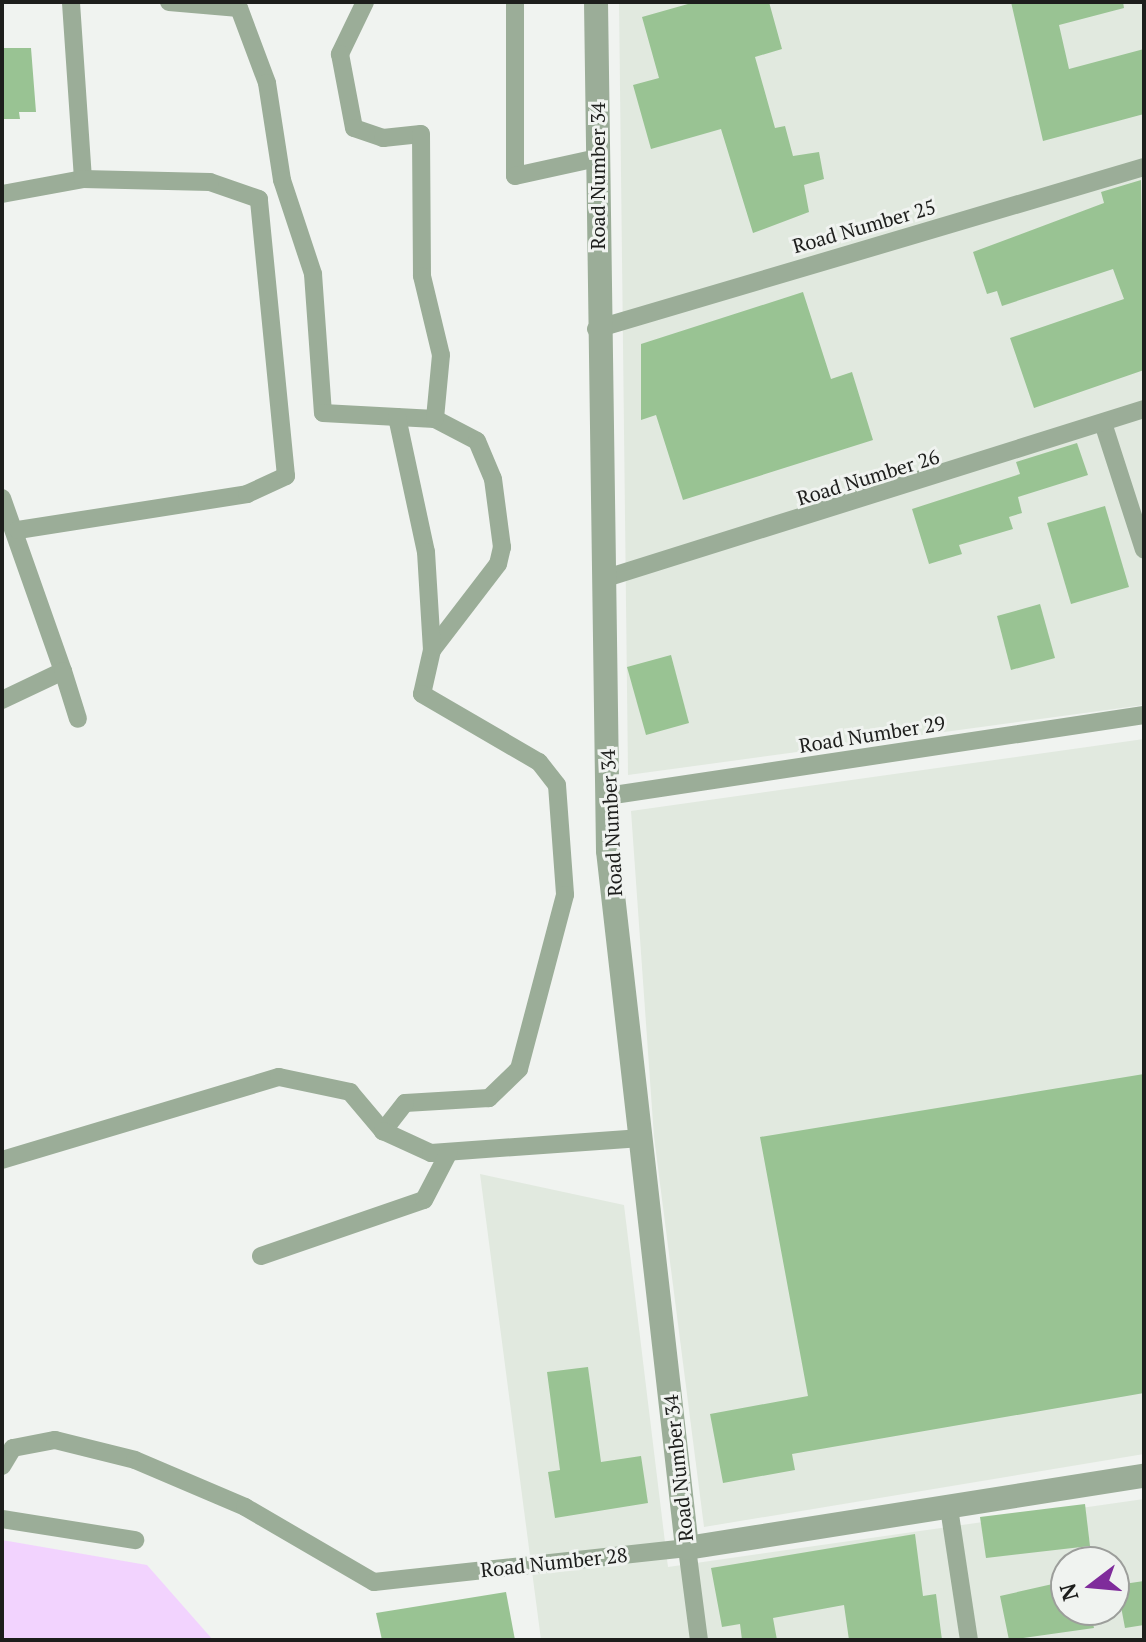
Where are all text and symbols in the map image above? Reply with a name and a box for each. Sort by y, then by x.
street label: Road Number 34 [585,102,609,250]
street label: Road Number 25 [790,194,938,258]
street label: Road Number 26 [794,444,942,510]
street label: Road Number 29 [797,711,947,757]
street label: Road Number 34 [595,749,627,897]
street label: Road Number 34 [658,1393,698,1543]
street label: Road Number 28 [479,1542,629,1582]
north arrow [1050,1546,1130,1626]
text: N [1052,1580,1085,1604]

